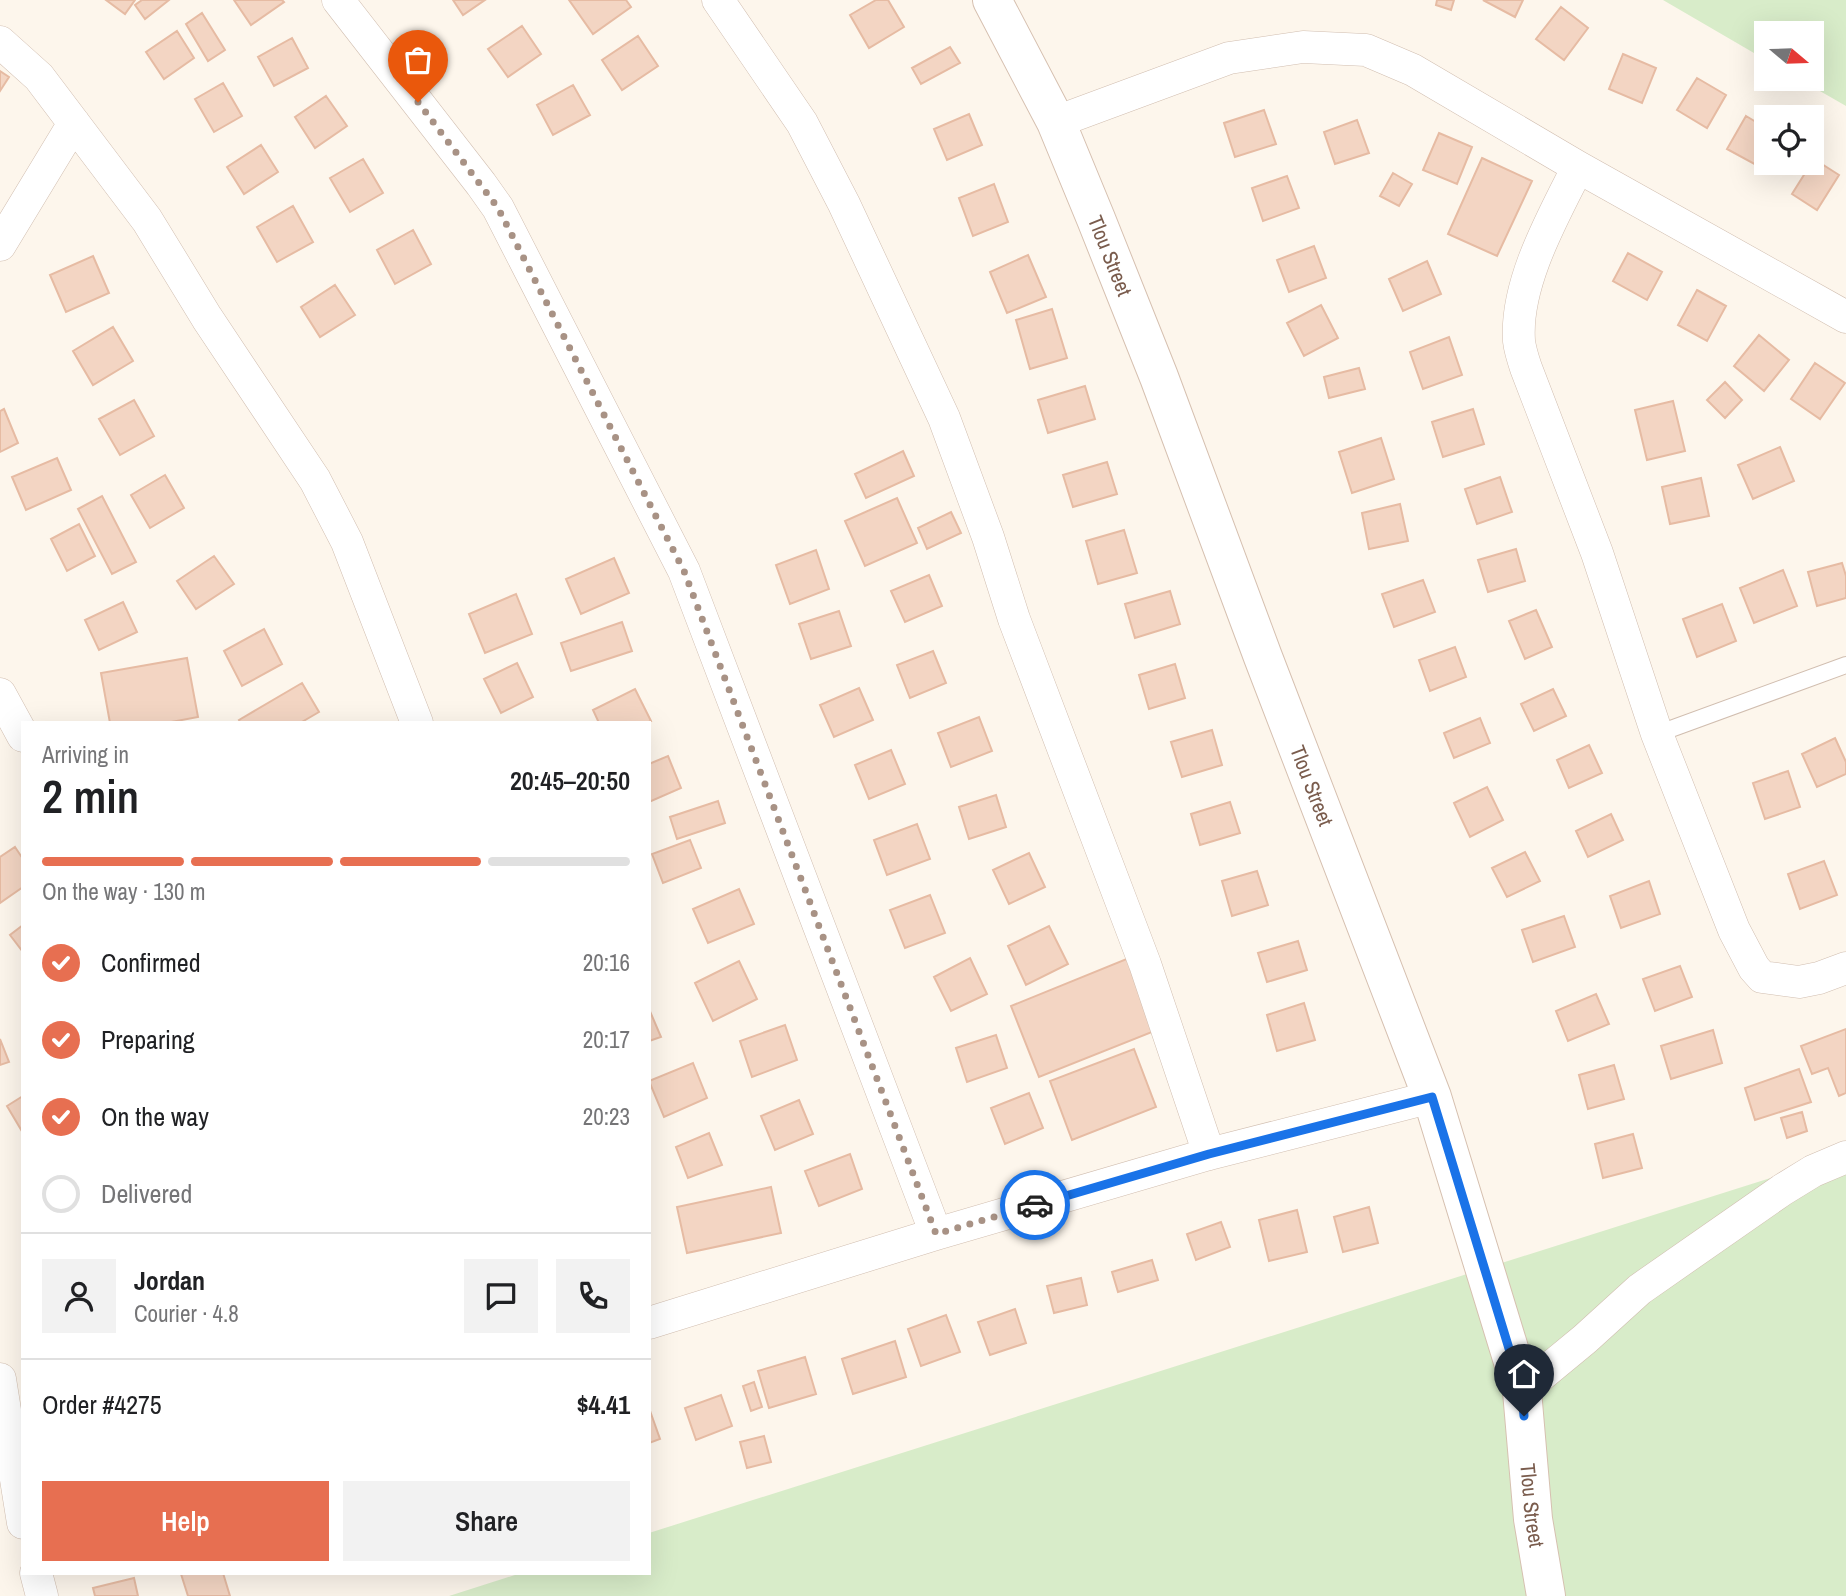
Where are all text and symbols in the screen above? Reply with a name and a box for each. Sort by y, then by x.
north arrow [1754,21,1824,91]
map controls [1754,21,1824,175]
pin [388,30,448,102]
icon: bag [399,41,437,79]
button: locate [1754,105,1824,175]
street label: Tlou Street [1081,211,1140,300]
text: Arriving in [42,739,129,770]
street label: Tlou Street [1284,741,1341,830]
text: 20:45–20:50 [510,763,630,798]
text: 2 min [42,765,139,827]
text: On the way · 130 m [42,876,206,907]
icon: check [42,944,80,982]
text: Confirmed [101,945,201,980]
text: 20:16 [583,947,630,978]
icon: check [42,1021,80,1059]
text: Preparing [101,1022,195,1057]
text: 20:17 [583,1024,630,1055]
icon: check [42,1098,80,1136]
text: On the way [101,1099,209,1134]
text: 20:23 [583,1101,630,1132]
courier [1000,1170,1070,1240]
text: Delivered [101,1176,192,1211]
icon: car [1016,1186,1054,1224]
button: person [42,1259,116,1333]
button: chat [464,1259,538,1333]
button: phone [556,1259,630,1333]
text: Jordan [134,1263,205,1298]
text: Courier · 4.8 [134,1298,239,1329]
pin [1494,1344,1554,1416]
icon: home [1505,1355,1543,1393]
text: Order #4275 [42,1387,162,1422]
text: $4.41 [577,1387,630,1422]
street label: Tlou Street [1514,1462,1552,1550]
button: Help [42,1481,329,1561]
button: Share [343,1481,630,1561]

